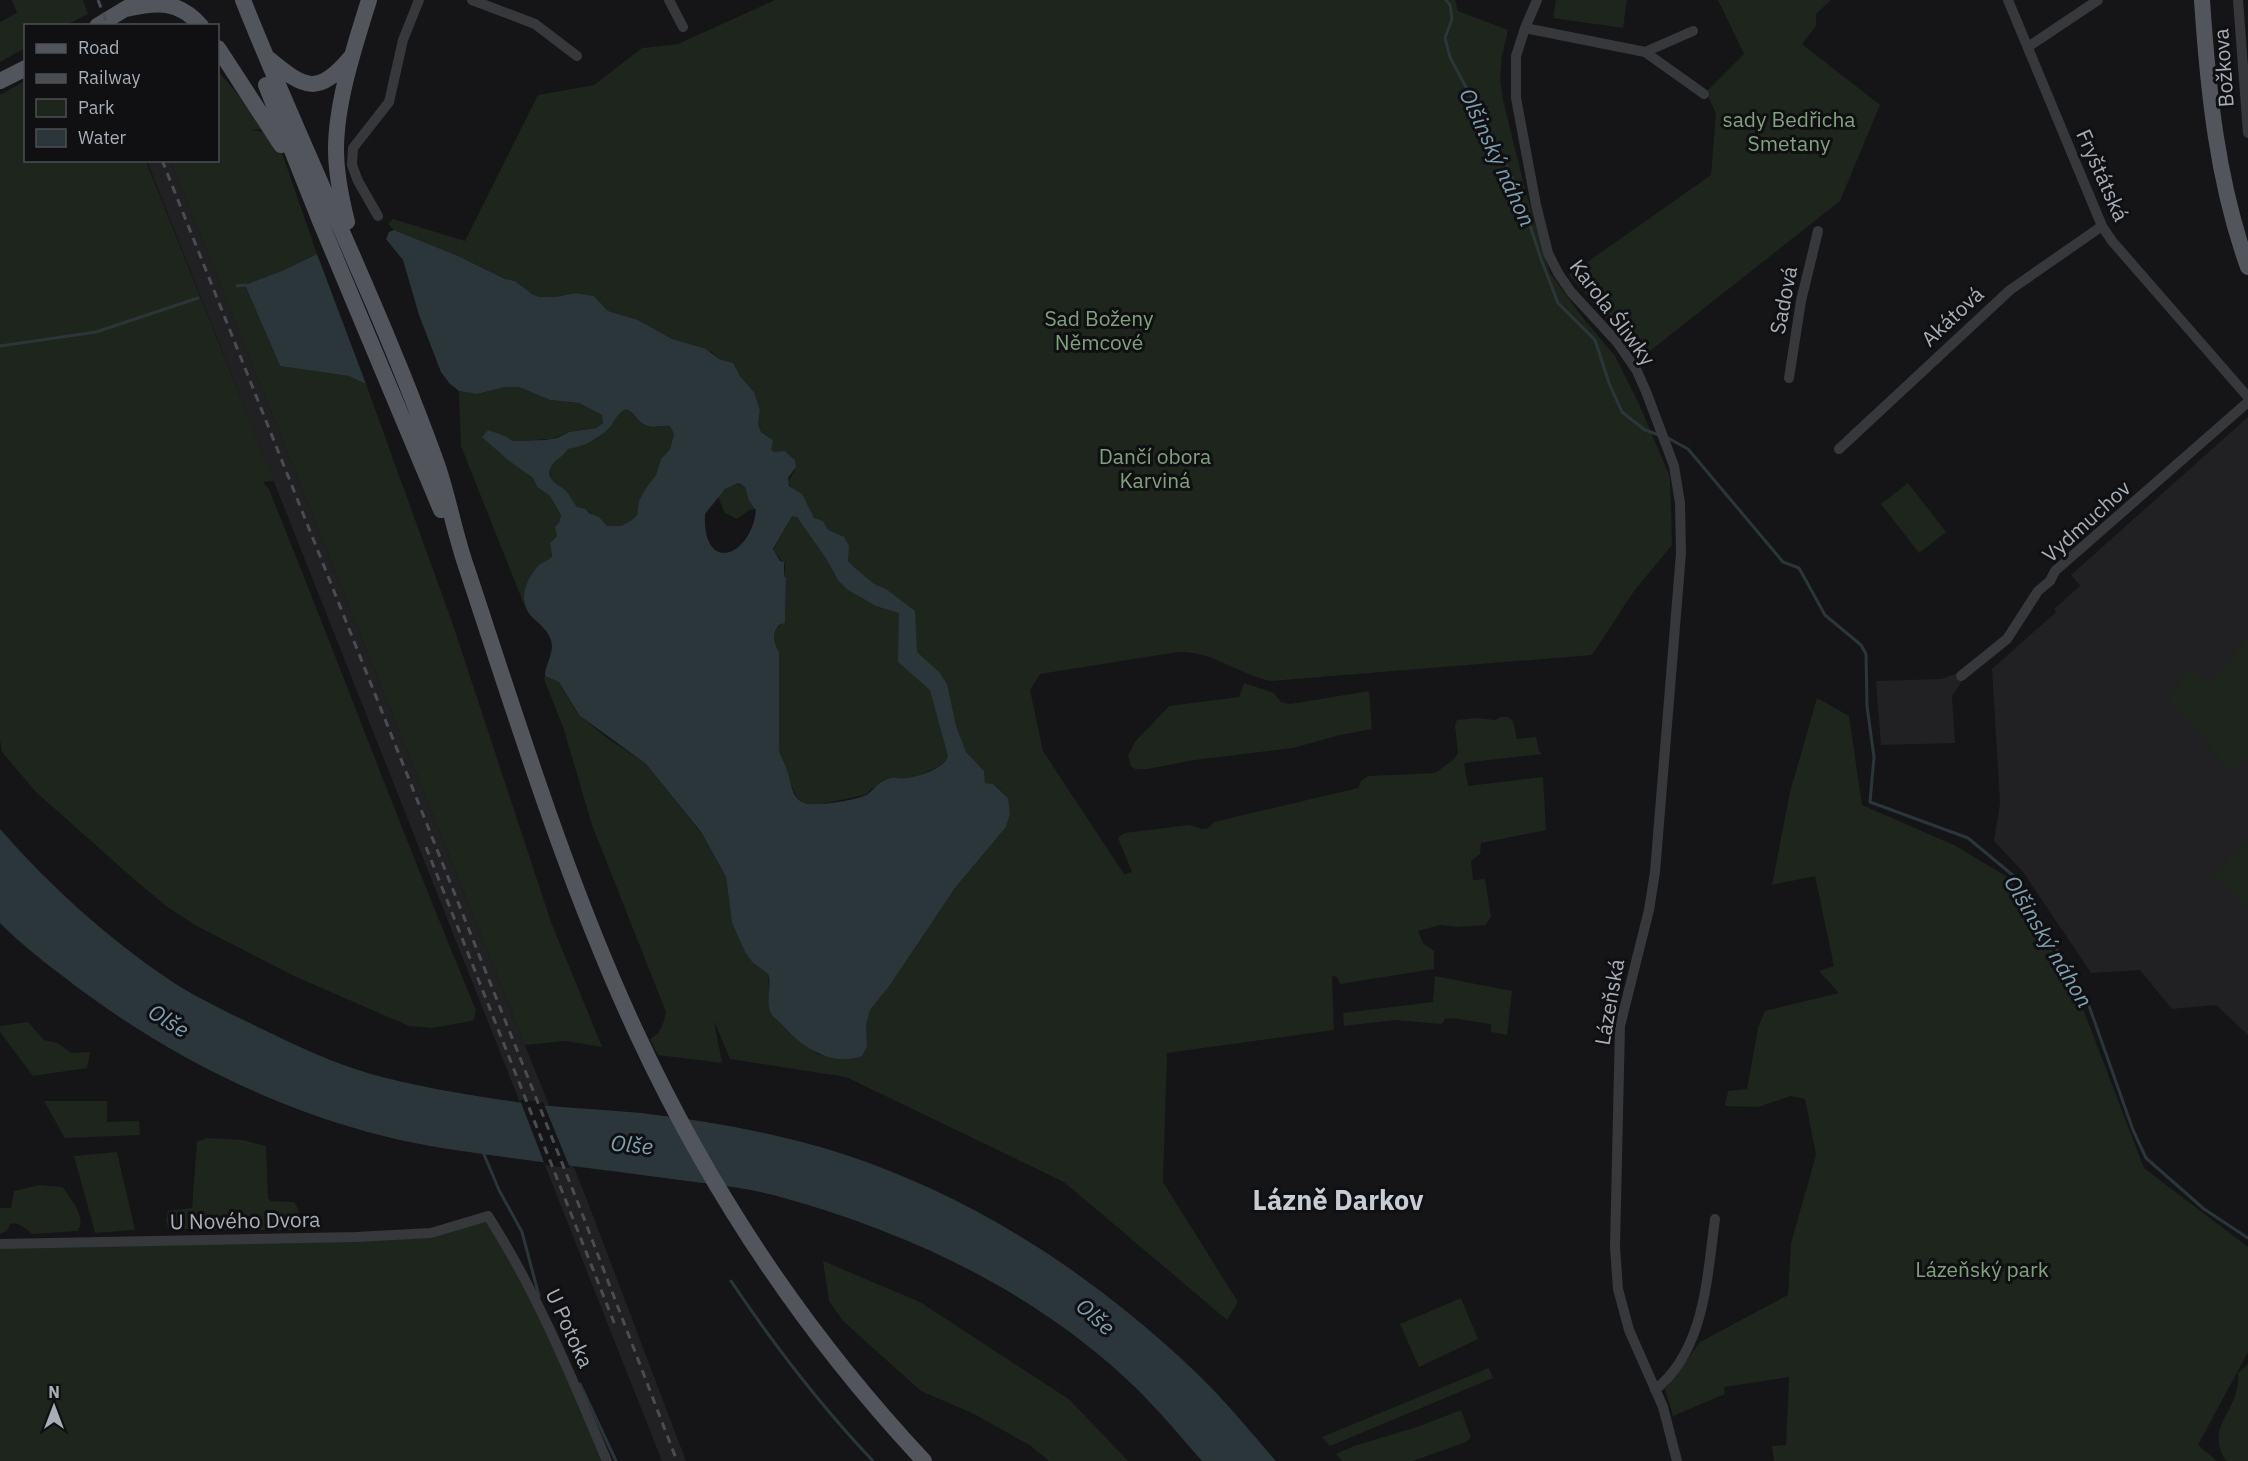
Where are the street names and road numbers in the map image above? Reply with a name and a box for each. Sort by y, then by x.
street label: Božkova [2206,28,2240,108]
street label: Fryštátská [2070,125,2136,225]
street label: Karola Śliwky [1564,253,1662,371]
street label: Sadová [1763,264,1803,336]
street label: Akátová [1915,280,1989,352]
street label: Vydmuchov [2036,474,2136,568]
street label: Lázeňská [1588,957,1630,1047]
street label: U Nového Dvora [169,1205,321,1235]
street label: U Potoka [539,1284,601,1372]

